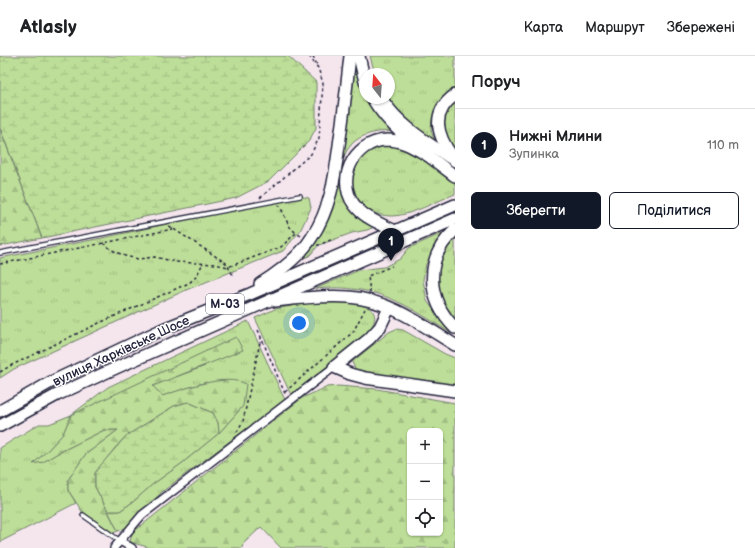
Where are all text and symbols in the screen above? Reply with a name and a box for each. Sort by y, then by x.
text: Atlasly [20,16,77,39]
text: Карта [524,19,563,36]
text: Маршрут [585,19,645,36]
text: Збережені [667,19,735,36]
north arrow [359,68,395,104]
text: Поруч [471,72,521,92]
text: Нижні Млини [509,127,602,146]
text: 1 [481,137,487,153]
text: 110 m [707,137,739,153]
text: Зупинка [509,146,559,162]
button: Зберегти [471,192,601,229]
button: Поділитися [609,192,739,229]
pin: 1 [378,228,404,261]
road number: М-03 [206,294,244,314]
street label: вулиця Харківське Шосе [50,312,192,390]
your location [289,313,309,333]
map controls [407,428,443,536]
button: + [407,428,443,464]
button: − [407,464,443,500]
button: locate [407,500,443,536]

